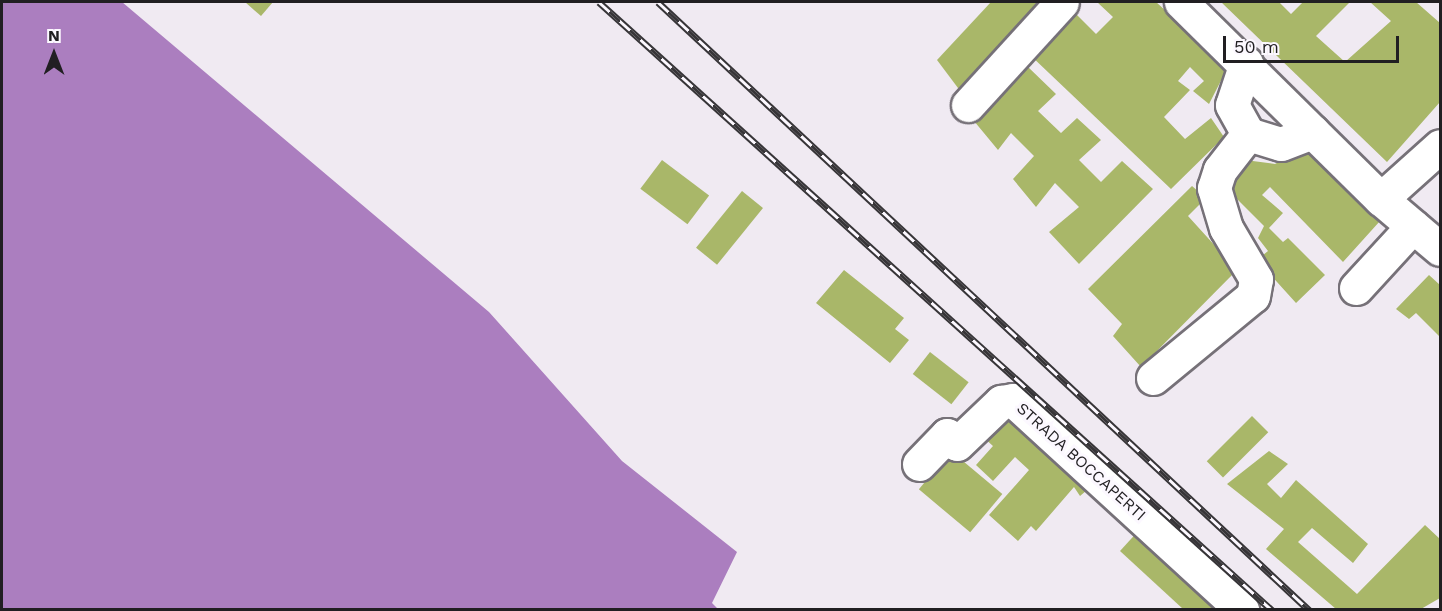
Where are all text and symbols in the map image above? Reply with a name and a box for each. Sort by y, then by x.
north arrow [24,24,84,84]
scale bar [1226,24,1402,62]
text: N [48,26,60,45]
text: 50 m [1234,36,1279,57]
street label: STRADA BOCCAPERTI [1012,399,1150,525]

